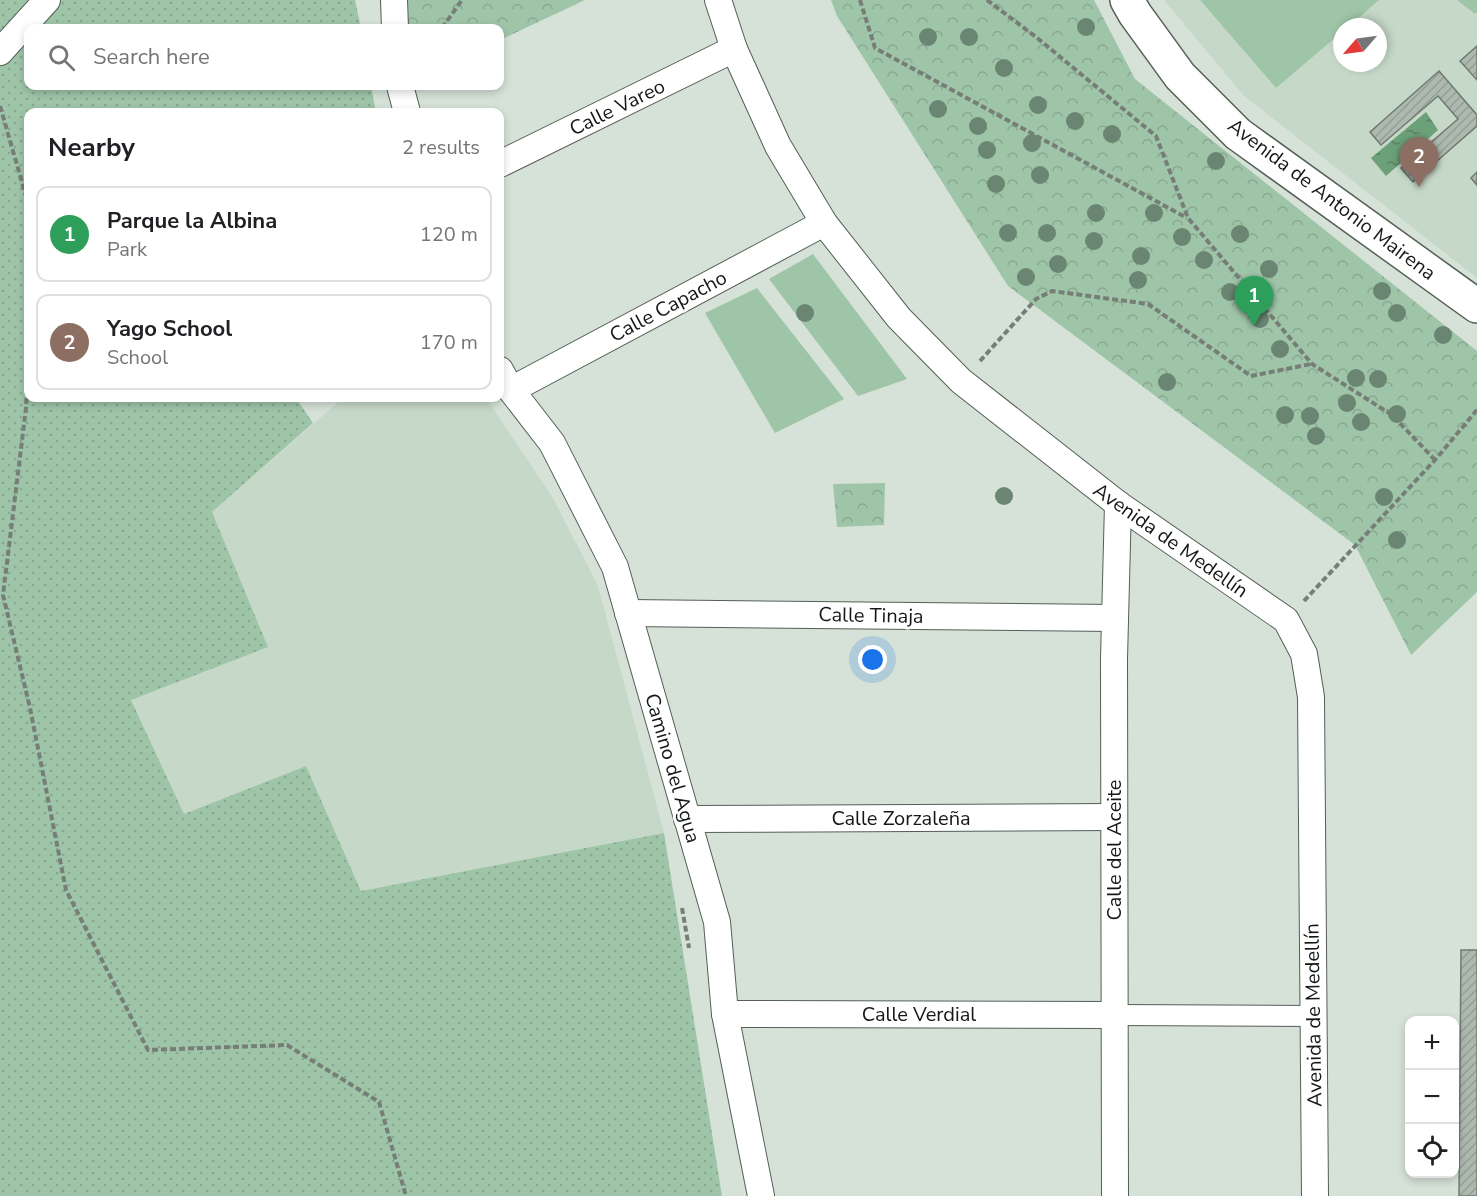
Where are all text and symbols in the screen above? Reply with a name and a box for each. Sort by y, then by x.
north arrow [1333,18,1387,72]
search box [24,24,504,90]
icon: search [45,41,78,74]
text: Search here [93,42,210,72]
street label: Calle Vareo [565,73,670,142]
street label: Avenida de Antonio Mairena [1222,112,1441,287]
text: Nearby [48,130,135,165]
text: 2 results [402,134,480,161]
pin: 2 [1400,138,1438,187]
text: Parque la Albina [107,206,277,236]
text: 1 [64,221,76,248]
text: 120 m [420,221,478,248]
text: Park [107,236,147,263]
street label: Calle Capacho [605,264,732,349]
pin: 1 [1234,276,1274,326]
text: Yago School [107,314,232,344]
text: 2 [64,329,76,356]
text: 170 m [420,329,478,356]
text: School [107,344,168,371]
street label: Avenida de Medellín [1088,477,1254,604]
street label: Calle Tinaja [818,601,924,630]
your location [858,645,887,674]
street label: Camino del Agua [638,690,707,846]
street label: Calle del Aceite [1101,780,1128,920]
street label: Calle Zorzaleña [831,805,971,832]
street label: Avenida de Medellín [1298,923,1329,1107]
street label: Calle Verdial [862,1001,976,1028]
map controls [1405,1016,1459,1178]
button: + [1405,1016,1459,1070]
button: − [1405,1070,1459,1124]
button: locate [1405,1124,1459,1178]

